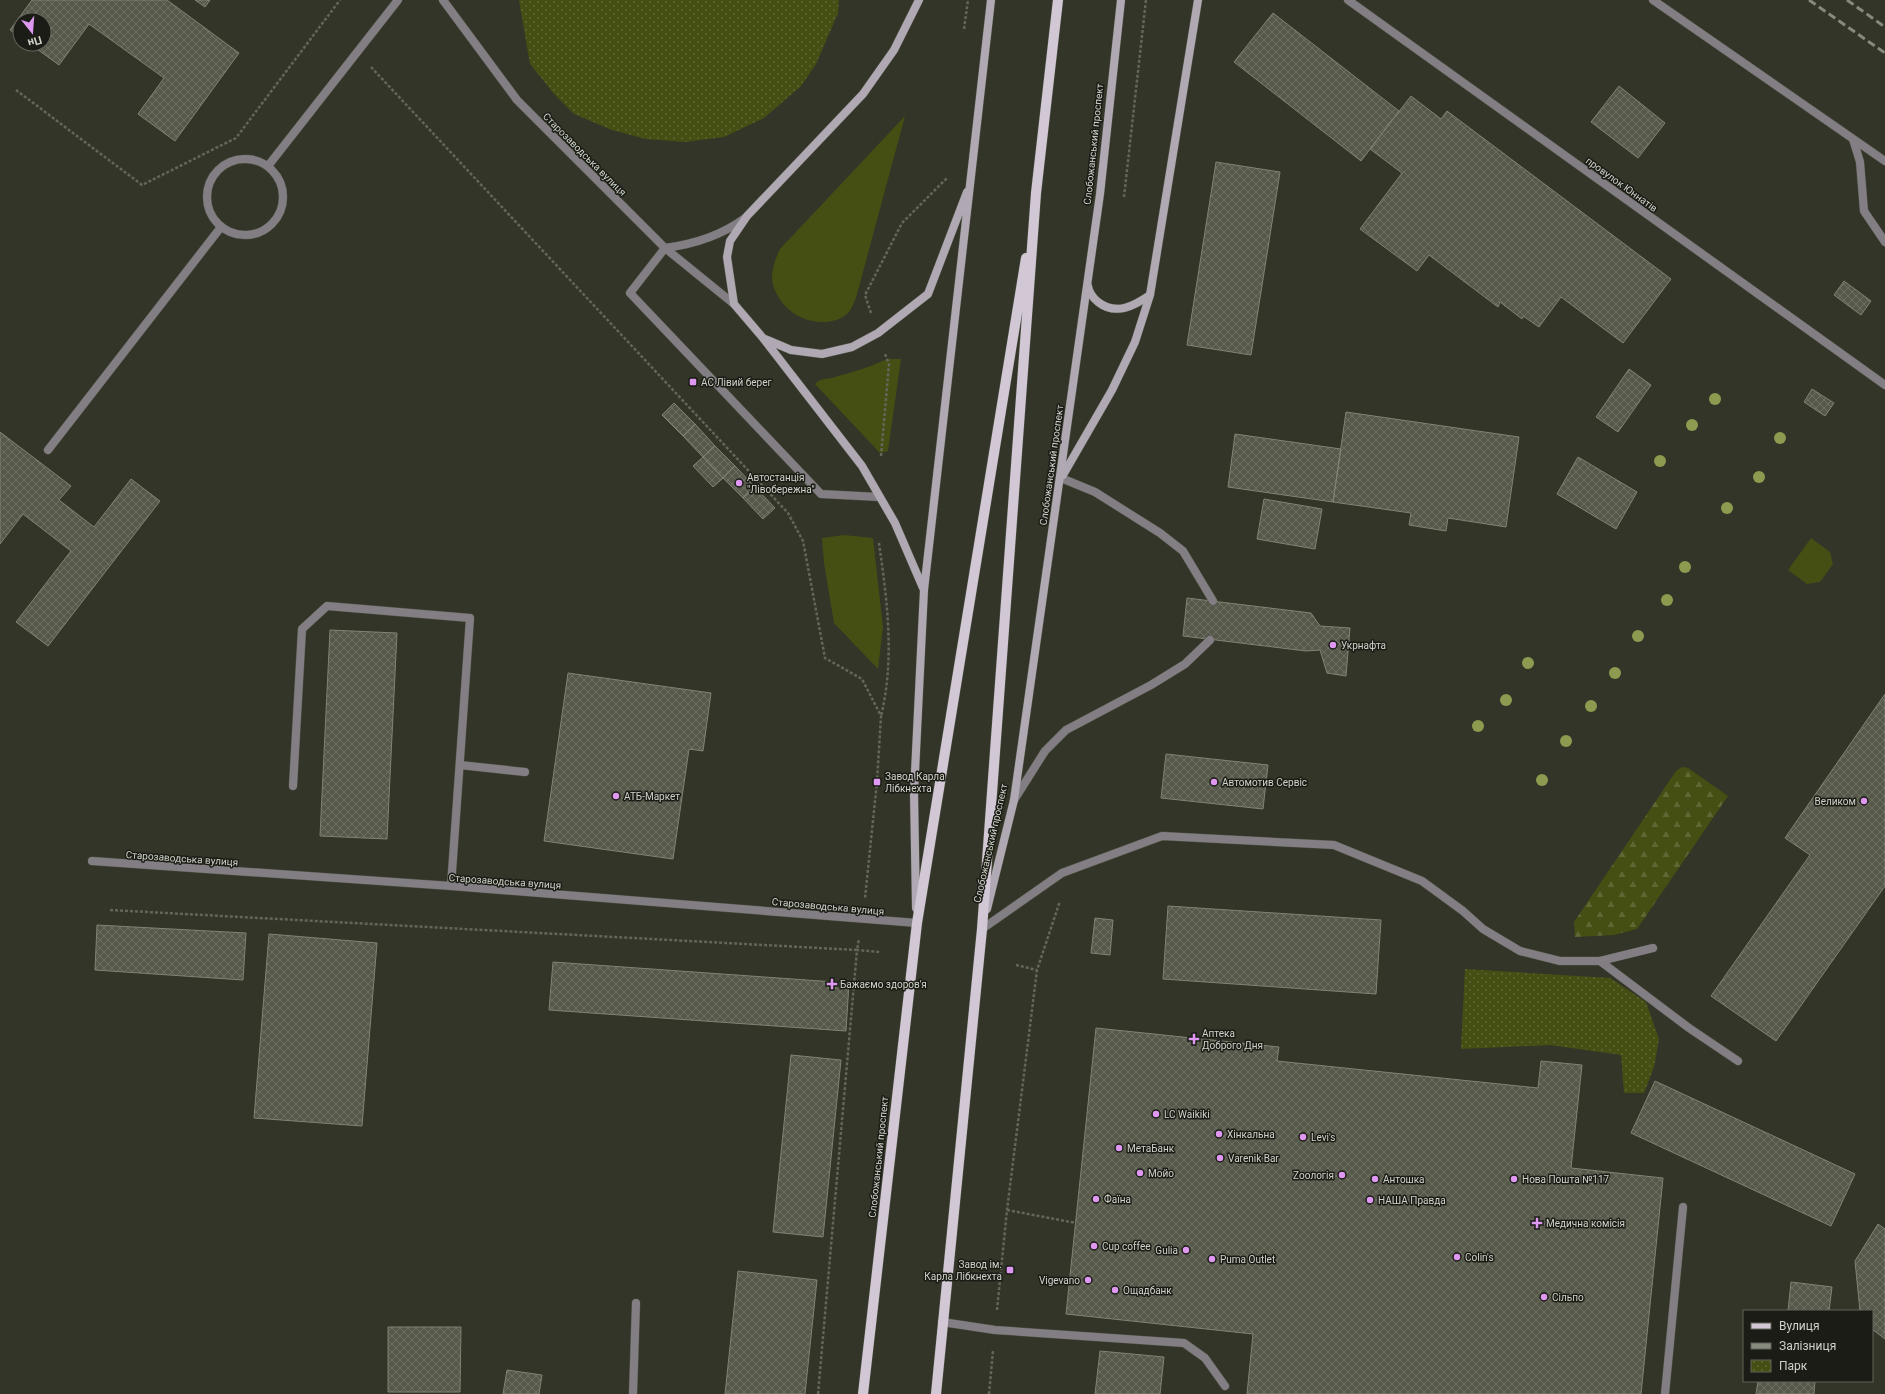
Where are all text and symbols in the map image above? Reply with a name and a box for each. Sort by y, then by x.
north arrow [12,12,52,52]
text: Пн [26,33,43,49]
street label: Слобожанський проспект [1082,83,1105,205]
street label: Старозаводська вулиця [541,111,628,198]
street label: провулок Юннатів [1584,155,1660,214]
marker: АС Лівий берег [688,377,698,387]
place label: АС Лівий берег [701,377,772,388]
street label: Слобожанський проспект [1038,404,1065,526]
place label: Автостанція "Лівобережна" [747,472,815,495]
marker: Автостанція "Лівобережна" [734,478,744,488]
marker: Укрнафта [1328,640,1338,650]
place label: Укрнафта [1341,640,1386,651]
place label: Завод Карла Лібкнехта [885,771,945,794]
marker: Завод Карла Лібкнехта [872,777,882,787]
marker: Автомотив Сервіс [1209,777,1219,787]
place label: Автомотив Сервіс [1222,777,1307,788]
street label: Слобожанський проспект [971,782,1010,904]
marker: АТБ-Маркет [611,791,621,801]
place label: АТБ-Маркет [624,791,680,802]
place label: Великом [1814,796,1856,807]
marker: Великом [1859,796,1869,806]
street label: Старозаводська вулиця [125,849,239,868]
street label: Старозаводська вулиця [448,872,562,891]
street label: Старозаводська вулиця [771,896,885,917]
marker: Бажаємо здоров'я [827,979,837,989]
place label: Бажаємо здоров'я [840,979,927,990]
place label: Аптека Доброго Дня [1202,1028,1263,1051]
marker: Аптека Доброго Дня [1189,1034,1199,1044]
street label: Слобожанський проспект [867,1096,890,1218]
marker: LC Waikiki [1151,1109,1161,1119]
place label: LC Waikiki [1164,1109,1210,1120]
marker: Хінкальна [1214,1129,1224,1139]
place label: Хінкальна [1227,1129,1275,1140]
marker: Levi's [1298,1132,1308,1142]
place label: Levi's [1311,1132,1335,1143]
marker: МетаБанк [1114,1143,1124,1153]
place label: МетаБанк [1127,1143,1175,1154]
marker: Varenik Bar [1215,1153,1225,1163]
place label: Varenik Bar [1228,1153,1279,1164]
marker: Мойо [1135,1168,1145,1178]
place label: Мойо [1148,1168,1174,1179]
place label: Zooлогія [1293,1170,1334,1181]
marker: Zooлогія [1337,1170,1347,1180]
marker: Антошка [1370,1174,1380,1184]
place label: Антошка [1383,1174,1425,1185]
marker: Нова Пошта №117 [1509,1174,1519,1184]
place label: Нова Пошта №117 [1522,1174,1610,1185]
place label: Фаїна [1104,1193,1131,1205]
marker: Фаїна [1091,1194,1101,1204]
marker: НАША Правда [1365,1195,1375,1205]
place label: НАША Правда [1378,1195,1446,1206]
marker: Медична комісія [1531,1217,1543,1229]
place label: Медична комісія [1546,1218,1625,1229]
marker: Cup coffee [1089,1241,1099,1251]
place label: Cup coffee [1102,1241,1151,1252]
place label: Gulia [1155,1245,1178,1256]
marker: Gulia [1181,1245,1191,1255]
marker: Colin's [1452,1252,1462,1262]
place label: Colin's [1465,1252,1494,1263]
marker: Puma Outlet [1207,1254,1217,1264]
place label: Puma Outlet [1220,1254,1275,1265]
place label: Завод ім. Карла Лібкнехта [924,1259,1002,1282]
marker: Завод ім. Карла Лібкнехта [1005,1265,1015,1275]
place label: Vigevano [1039,1275,1080,1286]
marker: Vigevano [1083,1275,1093,1285]
marker: Ощадбанк [1110,1285,1120,1295]
place label: Ощадбанк [1123,1285,1172,1296]
marker: Сільпо [1539,1292,1549,1302]
place label: Сільпо [1552,1292,1584,1303]
legend [1743,1310,1873,1382]
text: Вулиця [1779,1319,1820,1333]
text: Залізниця [1779,1339,1836,1353]
text: Парк [1779,1359,1808,1373]

